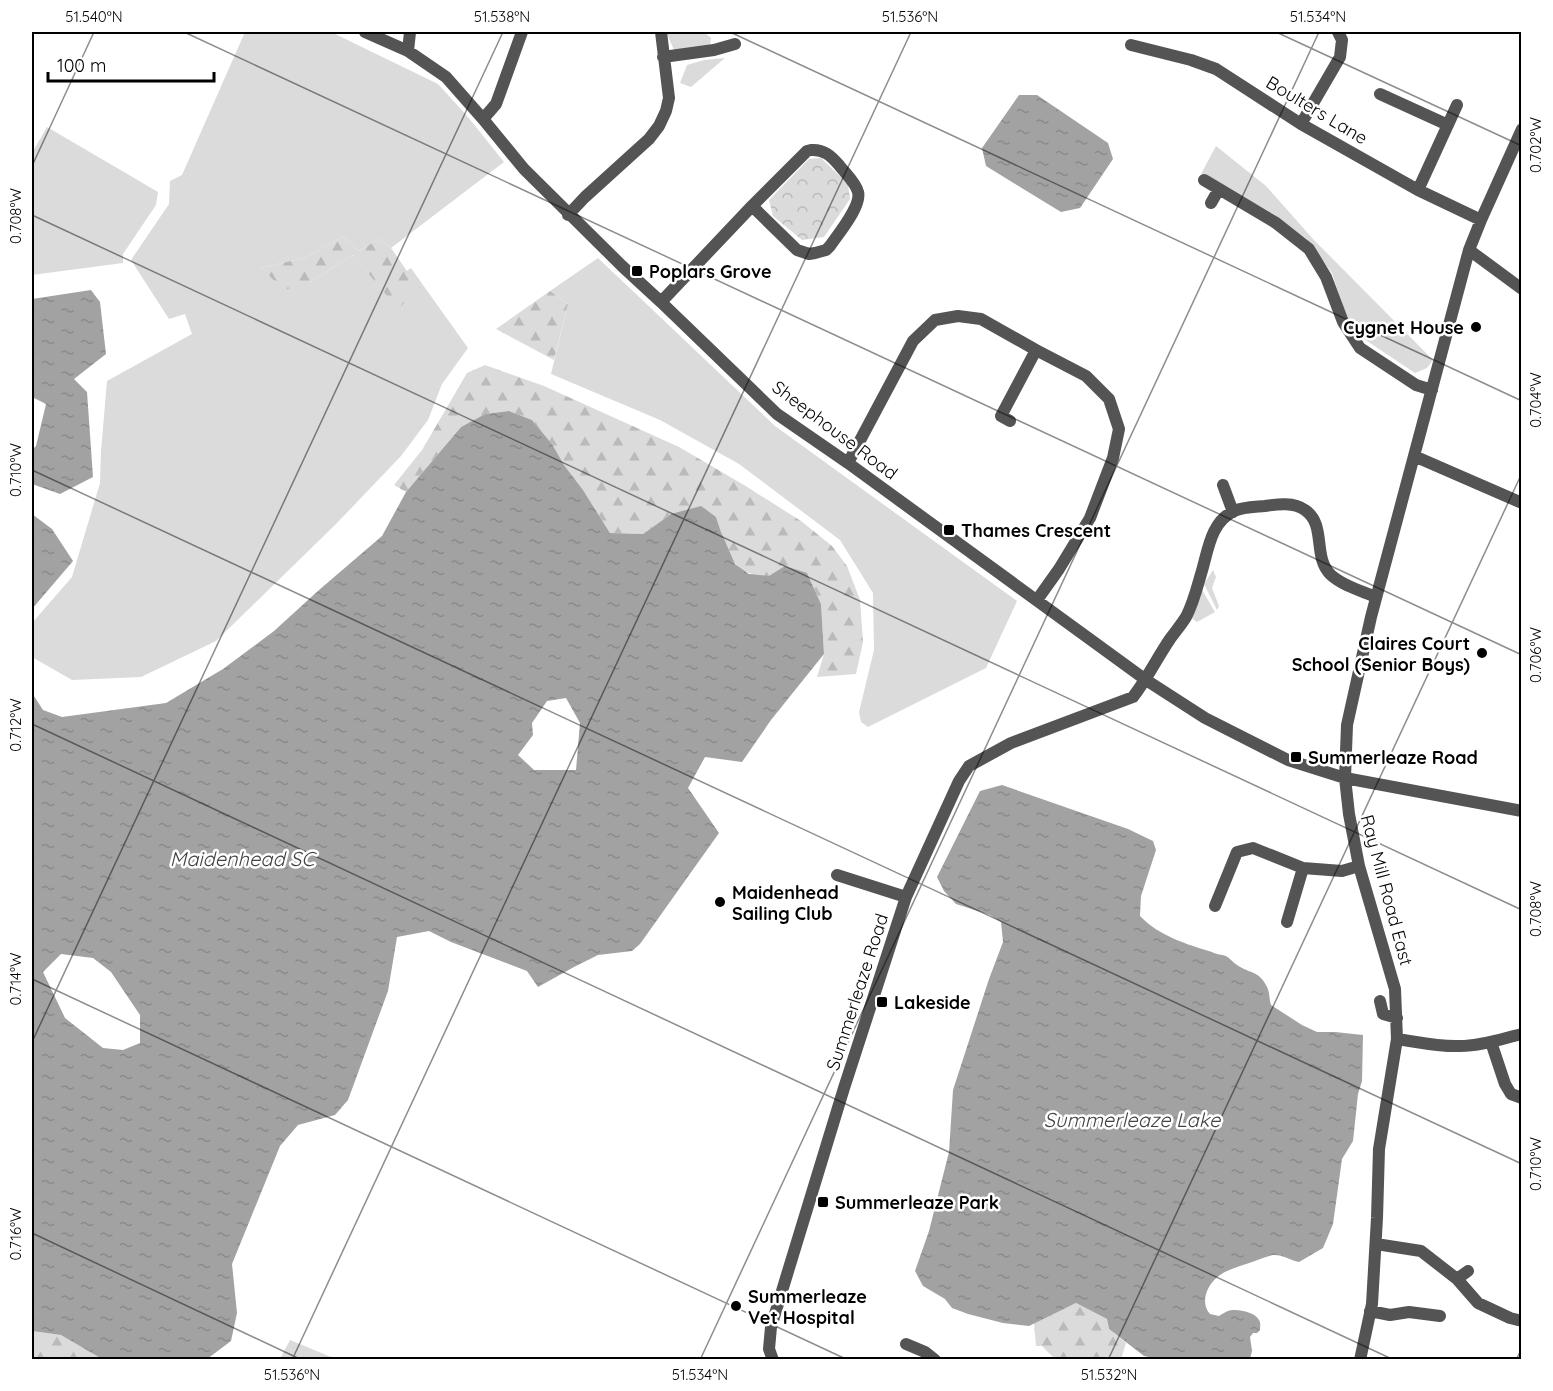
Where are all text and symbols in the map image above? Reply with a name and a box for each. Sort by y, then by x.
text: 51.540°N [65,7,123,26]
text: 51.538°N [474,7,530,26]
text: 51.536°N [882,7,938,26]
text: 51.534°N [1290,7,1346,26]
scale bar [48,45,214,83]
text: 100 m [57,54,106,77]
street label: Boulters Lane [1262,71,1372,149]
text: 0.702°W [1526,116,1545,173]
text: 0.708°W [6,188,25,244]
place label: Poplars Grove [649,260,772,283]
marker: Poplars Grove [630,264,644,278]
place label: Cygnet House [1343,316,1464,339]
marker: Cygnet House [1469,320,1483,334]
text: 0.704°W [1526,372,1545,428]
street label: Sheephouse Road [768,375,902,485]
text: 0.710°W [6,442,25,497]
place label: Thames Crescent [961,519,1111,542]
marker: Thames Crescent [942,523,956,537]
text: 0.706°W [1526,627,1545,683]
place label: Claires Court School (Senior Boys) [1292,632,1470,676]
marker: Claires Court School (Senior Boys) [1475,646,1489,660]
text: 0.712°W [6,698,25,752]
place label: Summerleaze Road [1308,746,1478,769]
marker: Summerleaze Road [1289,750,1303,764]
street label: Ray Mill Road East [1356,812,1418,968]
water label: Maidenhead SC [170,846,317,871]
place label: Maidenhead Sailing Club [732,881,839,925]
text: 0.708°W [1526,881,1545,937]
marker: Maidenhead Sailing Club [713,895,727,909]
street label: Summerleaze Road [821,911,893,1073]
text: 0.714°W [6,952,25,1005]
place label: Lakeside [894,991,971,1014]
marker: Lakeside [875,995,889,1009]
water label: Summerleaze Lake [1044,1107,1221,1132]
text: 0.710°W [1526,1136,1545,1191]
place label: Summerleaze Park [835,1191,999,1214]
marker: Summerleaze Park [816,1195,830,1209]
text: 0.716°W [6,1207,25,1261]
place label: Summerleaze Vet Hospital [748,1285,867,1329]
marker: Summerleaze Vet Hospital [729,1299,743,1313]
text: 51.536°N [264,1365,320,1384]
text: 51.534°N [672,1365,728,1384]
text: 51.532°N [1081,1365,1137,1384]

